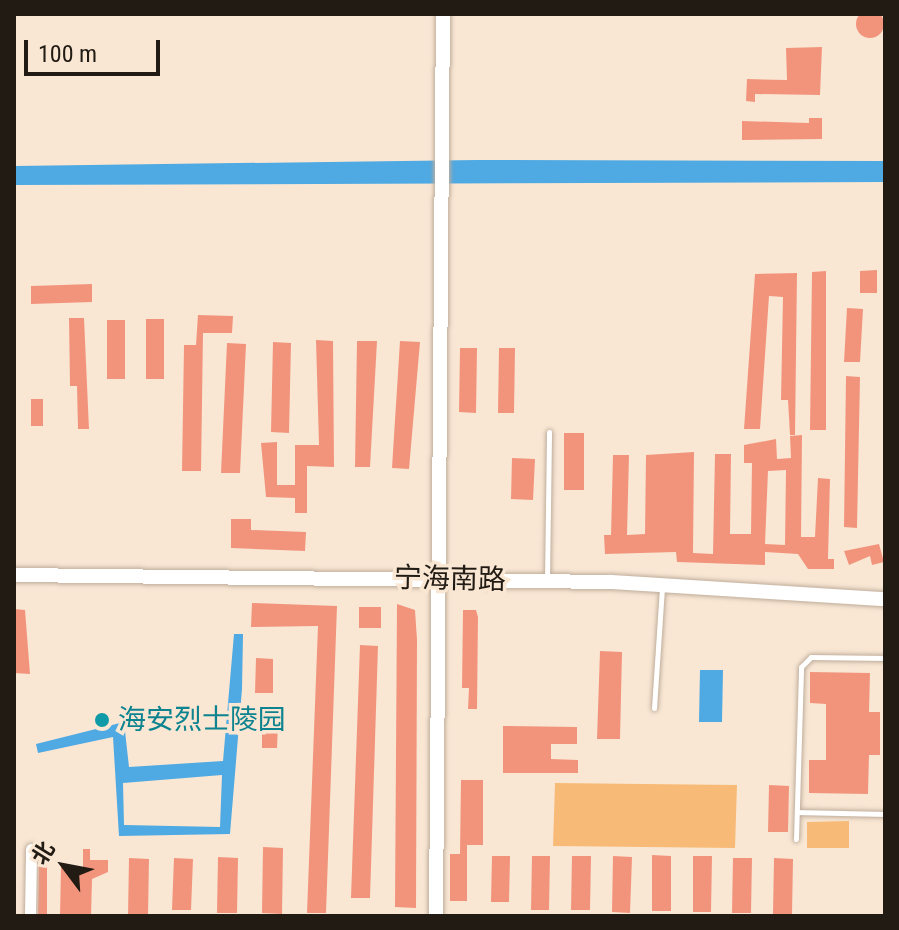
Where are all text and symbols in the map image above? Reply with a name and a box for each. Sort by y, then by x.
scale bar [28,24,164,74]
text: 100 m [38,40,97,68]
street label: 宁海南路 [394,561,506,597]
place label: 海安烈士陵园 [118,703,286,737]
marker: 海安烈士陵园 [93,711,111,729]
north arrow [24,826,104,906]
text: 北 [27,837,60,869]

